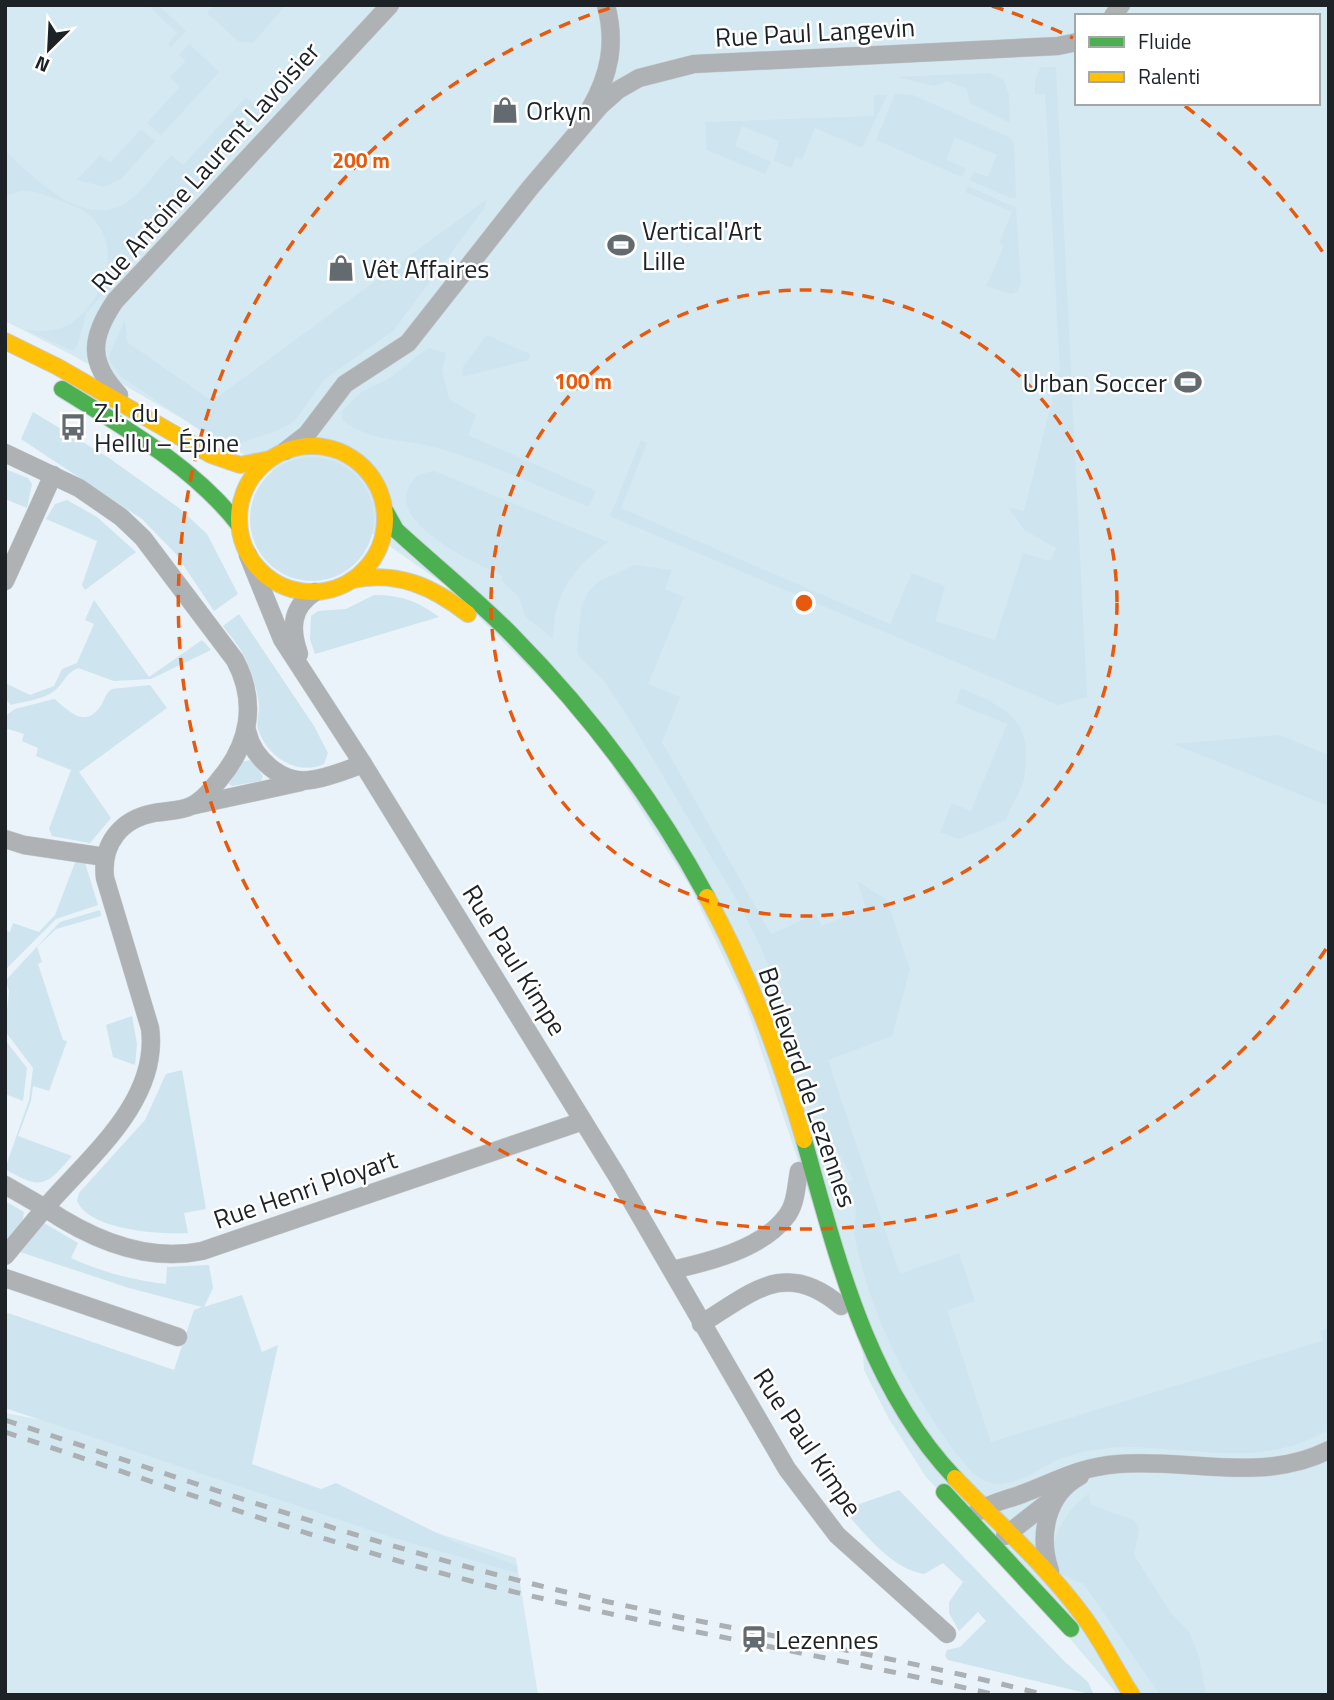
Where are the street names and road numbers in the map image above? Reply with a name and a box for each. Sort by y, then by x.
street label: Rue Paul Langevin [714,7,916,57]
street label: Rue Antoine Laurent Lavoisier [81,33,329,301]
street label: Rue Paul Kimpe [453,877,577,1043]
street label: Boulevard de Lezennes [749,962,867,1212]
street label: Rue Henri Ployart [208,1139,402,1239]
street label: Rue Paul Kimpe [744,1360,872,1524]

